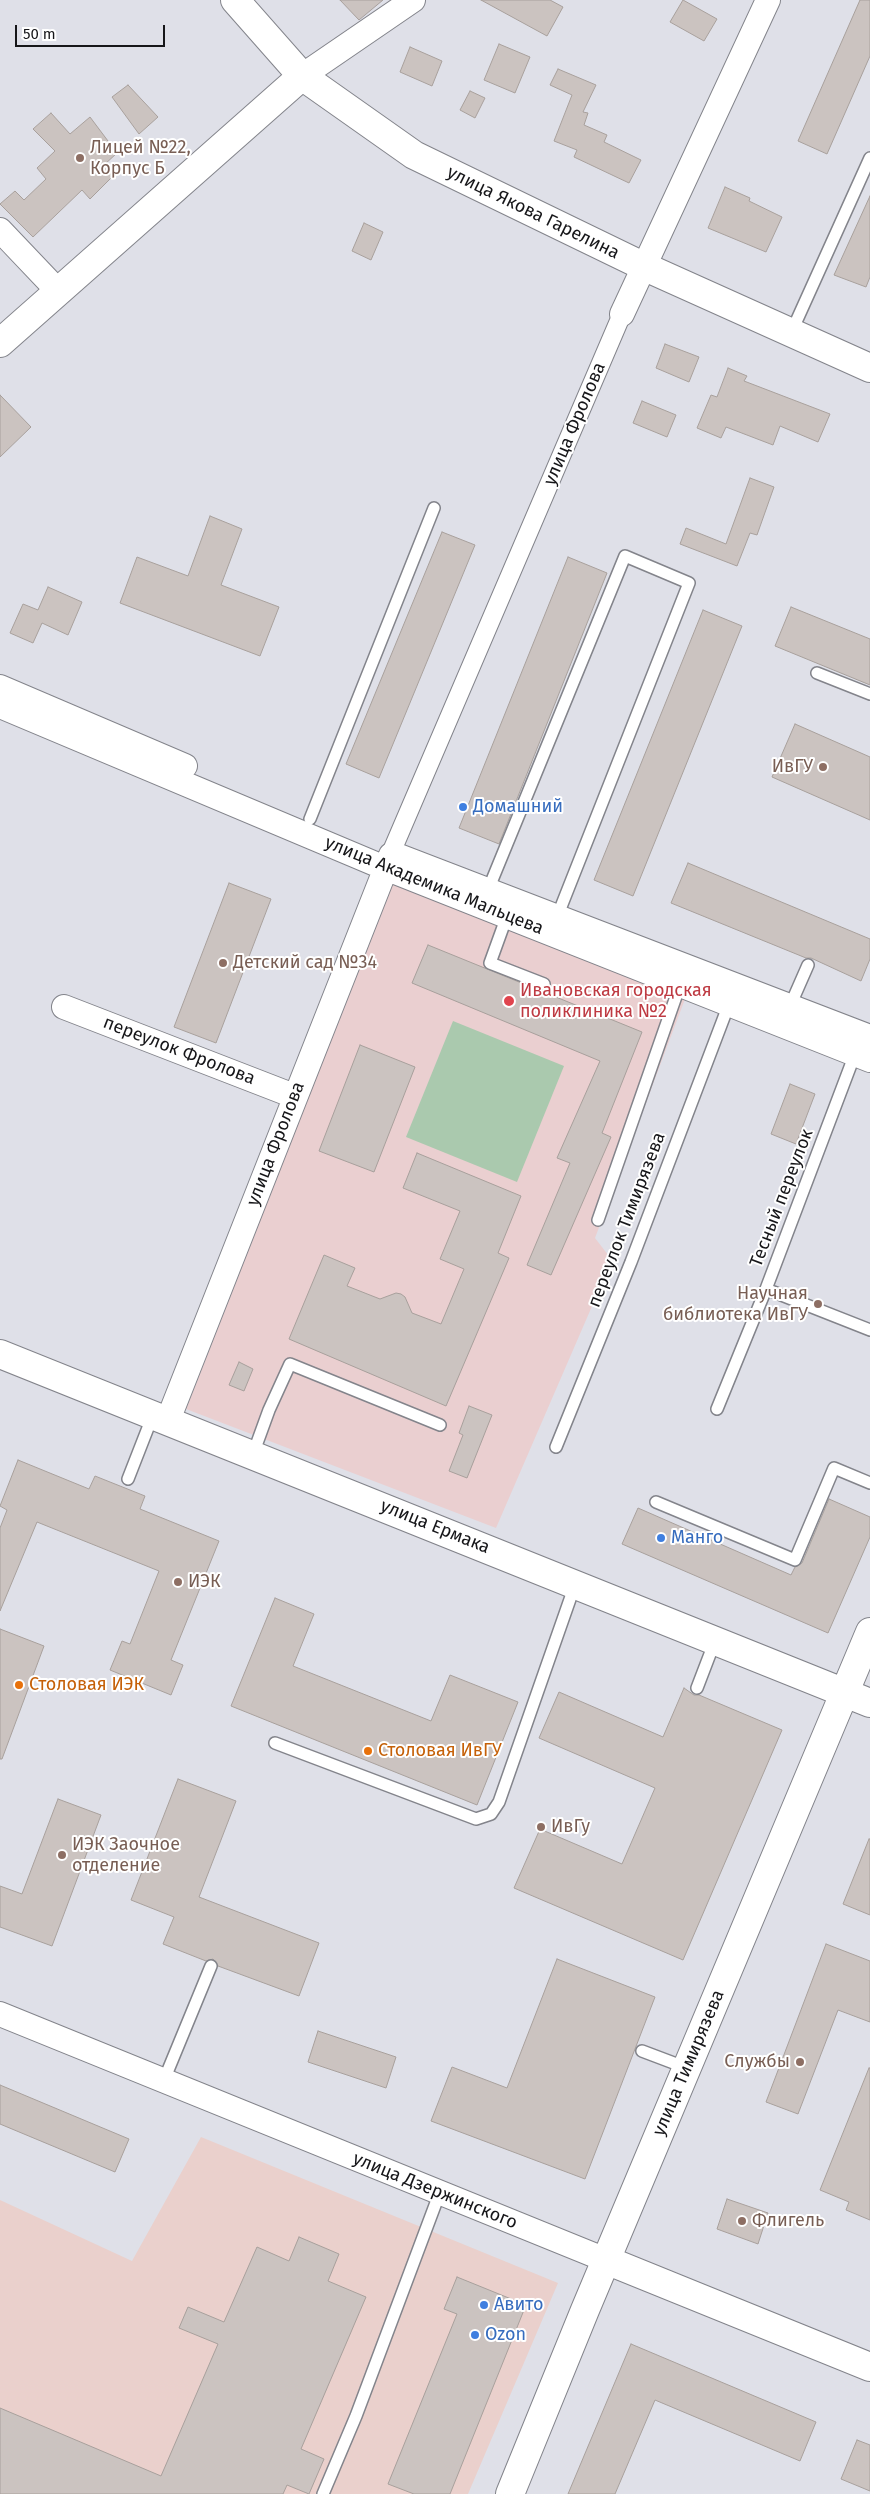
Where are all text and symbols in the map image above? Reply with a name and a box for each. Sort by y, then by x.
scale bar [18,15,168,47]
text: 50 m [23,25,56,43]
place label: Лицей №22, Корпус Б [90,137,191,180]
marker: Лицей №22, Корпус Б [74,152,86,164]
street label: улица Якова Гарелина [443,162,623,264]
street label: улица Фролова [539,359,611,489]
place label: ИвГУ [772,756,813,778]
marker: ИвГУ [817,761,829,773]
place label: Домашний [473,796,563,818]
marker: Домашний [457,801,469,813]
street label: улица Академика Мальцева [322,832,546,940]
place label: Детский сад №34 [233,952,377,974]
marker: Детский сад №34 [217,957,229,969]
place label: Ивановская городская поликлиника №2 [520,980,712,1022]
marker: Ивановская городская поликлиника №2 [502,994,516,1008]
street label: переулок Фролова [100,1012,258,1090]
street label: улица Фролова [242,1079,310,1209]
street label: Тесный переулок [746,1126,818,1270]
street label: переулок Тимирязева [584,1129,670,1311]
place label: Научная библиотека ИвГУ [663,1283,808,1326]
marker: Научная библиотека ИвГУ [812,1298,824,1310]
street label: улица Ермака [377,1495,493,1559]
place label: Манго [671,1527,723,1549]
marker: Манго [655,1532,667,1544]
place label: ИЭК [188,1571,221,1593]
marker: ИЭК [172,1576,184,1588]
place label: Столовая ИЭК [29,1674,144,1696]
marker: Столовая ИЭК [13,1679,25,1691]
place label: Столовая ИвГУ [378,1740,502,1762]
marker: Столовая ИвГУ [362,1745,374,1757]
place label: ИвГу [551,1816,590,1838]
marker: ИвГу [535,1821,547,1833]
place label: ИЭК Заочное отделение [72,1834,180,1876]
marker: ИЭК Заочное отделение [56,1849,68,1861]
street label: улица Тимирязева [649,1987,729,2139]
place label: Службы [724,2051,790,2073]
marker: Службы [794,2056,806,2068]
street label: улица Дзержинского [350,2148,520,2234]
place label: Флигель [752,2210,824,2232]
marker: Флигель [736,2215,748,2227]
place label: Авито [494,2294,543,2316]
marker: Авито [478,2299,490,2311]
place label: Ozon [485,2324,526,2346]
marker: Ozon [469,2329,481,2341]

